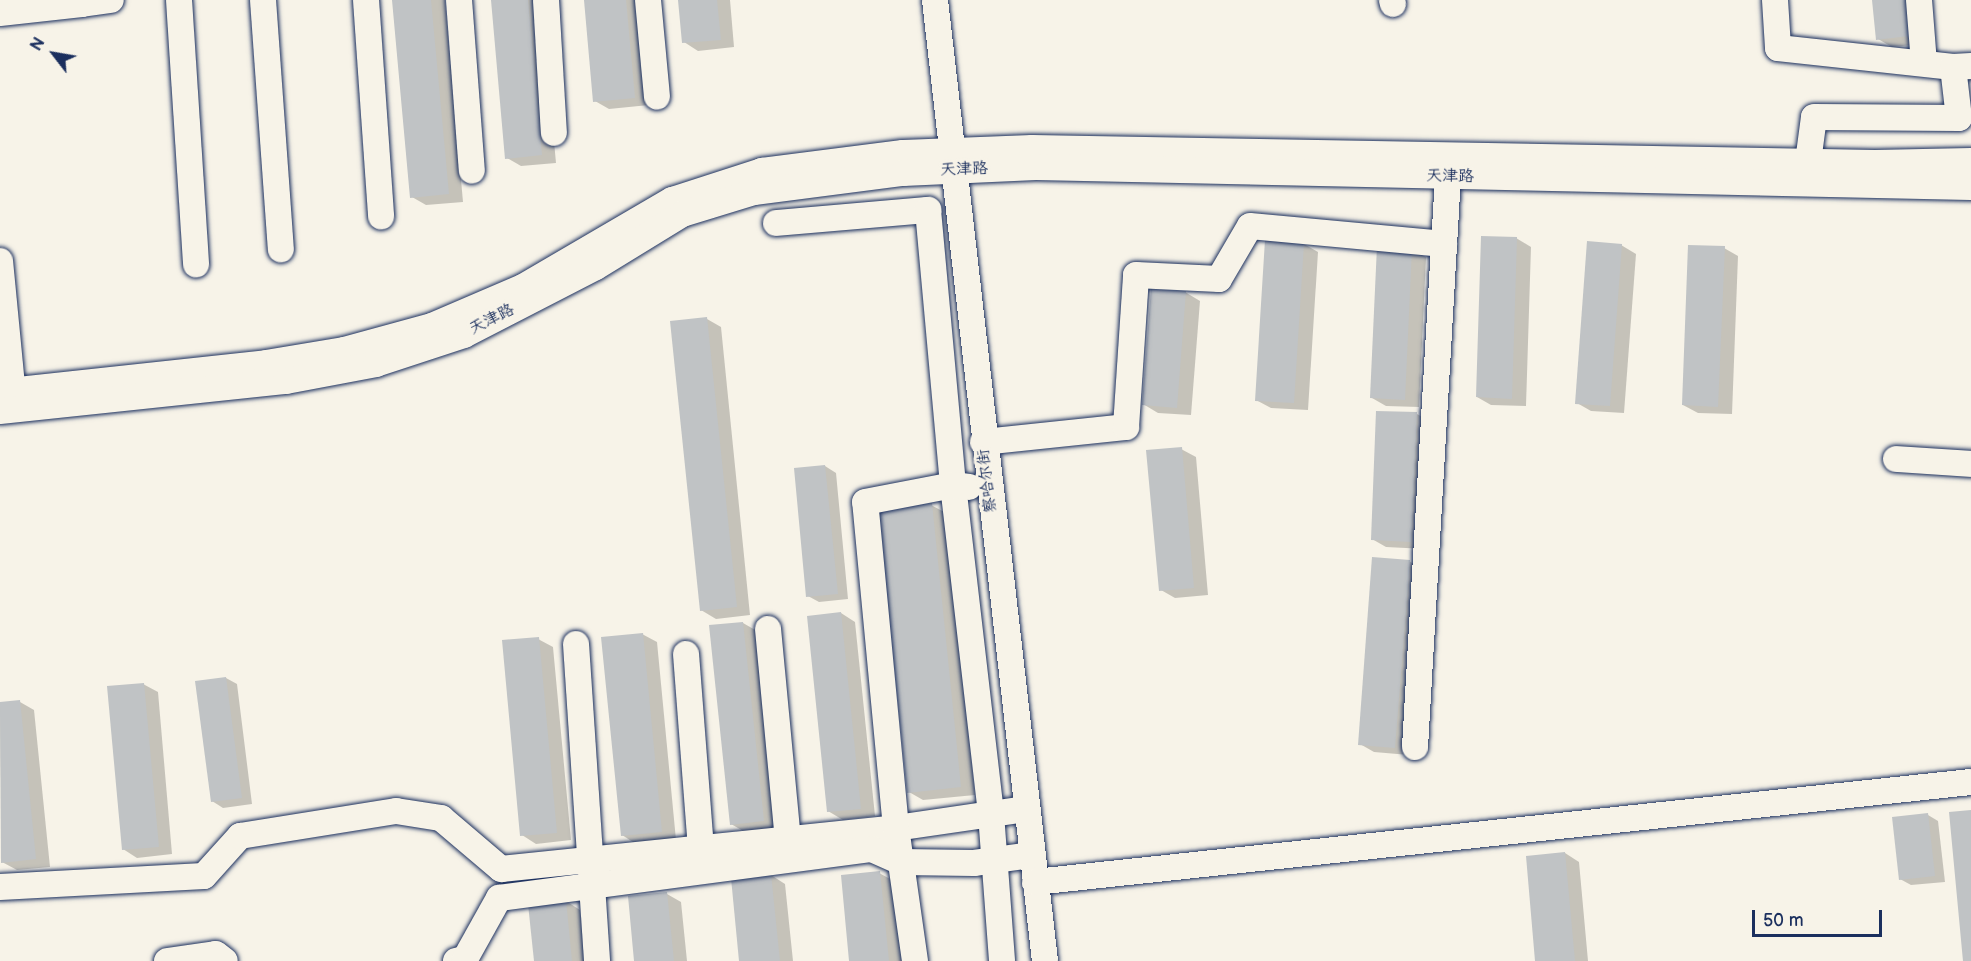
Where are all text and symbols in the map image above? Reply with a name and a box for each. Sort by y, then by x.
north arrow [24,24,84,84]
text: N [27,34,49,55]
street label: 天津路 [940,160,988,180]
street label: 天津路 [1426,167,1474,187]
street label: 天津路 [466,301,518,339]
street label: 察哈尔街 [975,448,1001,514]
scale bar [1755,898,1886,936]
text: 50 m [1763,910,1804,931]

